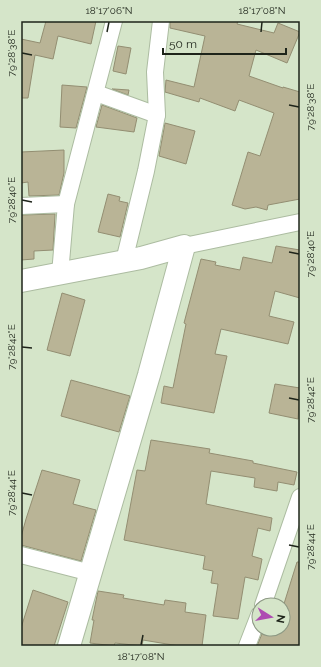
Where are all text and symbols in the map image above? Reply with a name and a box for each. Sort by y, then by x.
text: 18°17'06"N [85,5,133,16]
text: 18°17'08"N [238,5,286,16]
text: 79°28'38"E [6,30,17,76]
scale bar [163,30,286,56]
text: 50 m [169,37,197,51]
text: 79°28'38"E [305,84,316,130]
text: 79°28'40"E [6,177,17,223]
text: 79°28'40"E [305,231,316,277]
text: 79°28'42"E [6,324,17,370]
text: 79°28'42"E [305,377,316,423]
text: 79°28'44"E [6,470,17,516]
text: 79°28'44"E [305,524,316,570]
north arrow [251,597,291,637]
text: N [273,613,288,624]
text: 18°17'08"N [117,651,165,662]

